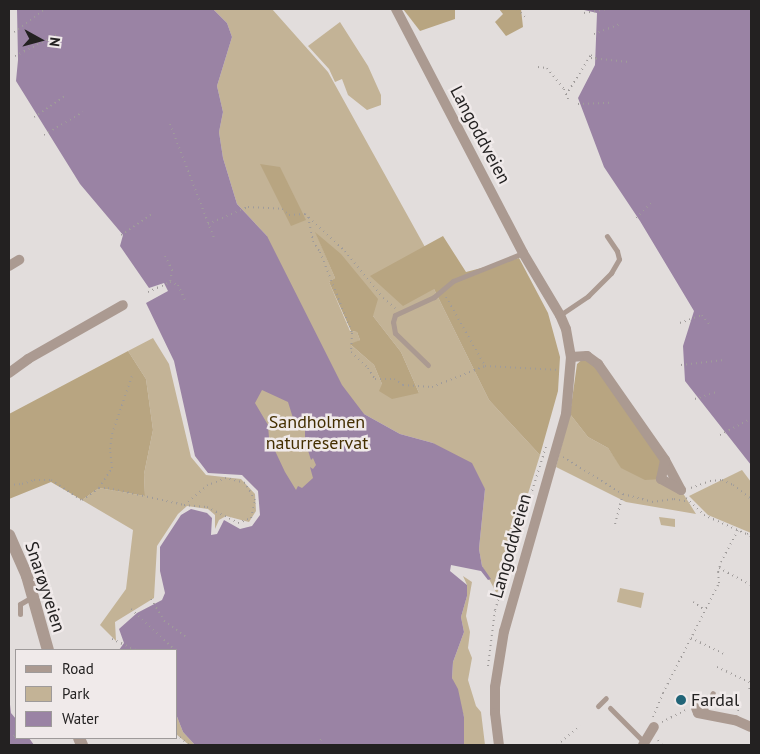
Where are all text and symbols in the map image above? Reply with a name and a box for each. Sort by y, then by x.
north arrow [15,15,65,65]
text: N [45,36,64,47]
street label: Langoddveien [445,82,515,188]
park label: Sandholmen naturreservat [266,412,368,454]
street label: Langoddveien [486,491,536,601]
street label: Snarøyveien [20,539,70,635]
legend [15,649,178,739]
text: Road [62,659,94,678]
text: Park [62,684,90,703]
place label: Fardal [691,689,739,711]
marker: Fardal [675,694,687,706]
text: Water [62,709,99,728]

